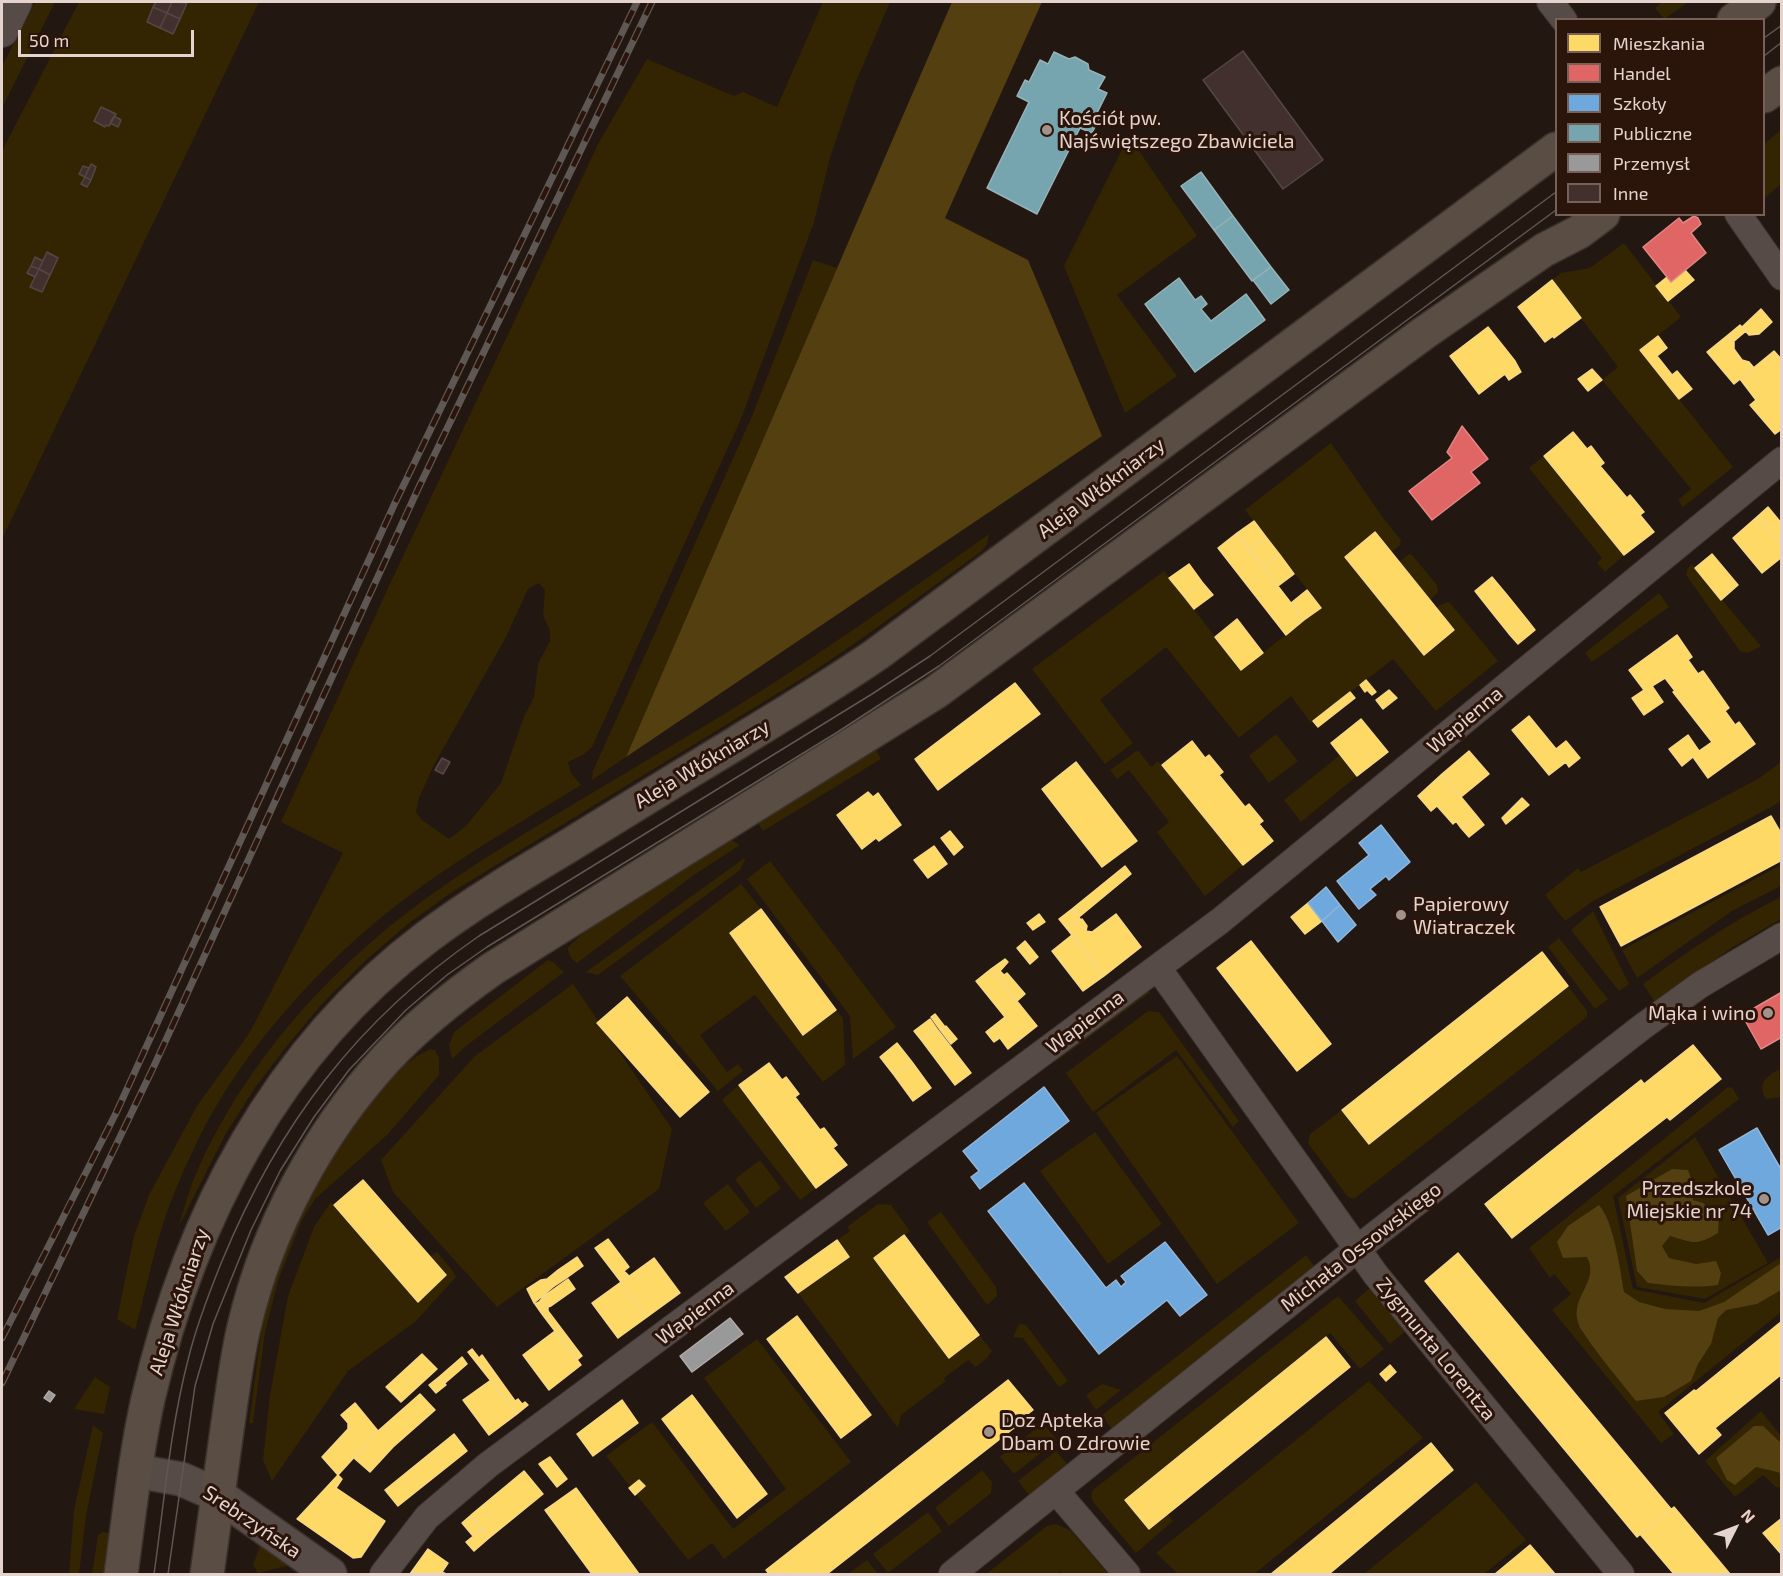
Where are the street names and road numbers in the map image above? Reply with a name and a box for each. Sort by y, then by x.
street label: Aleja Włókniarzy [1033,432,1169,544]
street label: Wapienna [1422,681,1508,759]
street label: Aleja Włókniarzy [630,714,774,814]
street label: Wapienna [1041,985,1129,1059]
street label: Michała Ossowskiego [1276,1177,1446,1317]
street label: Aleja Włókniarzy [144,1226,214,1378]
street label: Zygmunta Lorentza [1371,1273,1501,1425]
street label: Wapienna [651,1276,739,1350]
street label: Srebrzyńska [199,1480,305,1564]

